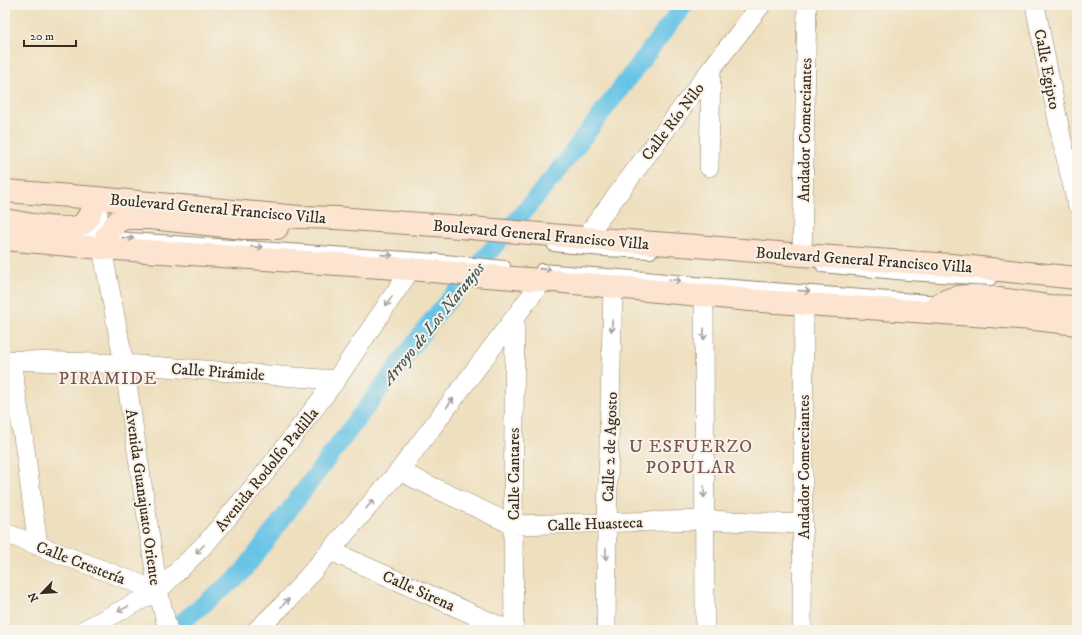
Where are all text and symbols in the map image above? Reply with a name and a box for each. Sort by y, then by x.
scale bar [24,22,76,48]
street label: Calle Egipto [1029,27,1065,111]
text: 20 m [30,29,54,44]
street label: Andador Comerciantes [794,58,816,202]
street label: Calle Río Nilo [637,79,709,165]
street label: Boulevard General Francisco Villa [109,190,327,228]
street label: Boulevard General Francisco Villa [432,216,650,254]
one-way arrow [121,234,134,242]
street label: Boulevard General Francisco Villa [755,242,973,278]
one-way arrow [250,243,263,250]
one-way arrow [380,252,393,259]
water label: Arroyo de Los Naranjos [376,257,490,391]
one-way arrow [538,266,551,273]
one-way arrow [668,276,681,284]
one-way arrow [797,287,810,294]
one-way arrow [385,296,393,307]
one-way arrow [608,319,616,332]
one-way arrow [700,327,708,340]
street label: Calle Pirámide [170,359,266,385]
district label: PIRAMIDE [58,368,158,390]
street label: Calle 2 de Agosto [598,391,622,503]
street label: Andador Comerciantes [794,395,814,539]
one-way arrow [446,397,455,408]
street label: Avenida Rodolfo Padilla [211,403,323,536]
street label: Avenida Guanajuato Oriente [121,408,165,587]
street label: Calle Cantares [504,428,524,520]
district label: U ESFUERZO POPULAR [629,436,753,479]
one-way arrow [700,485,708,498]
one-way arrow [365,499,374,510]
street label: Calle Huasteca [547,512,643,536]
street label: Calle Crestería [33,537,128,589]
one-way arrow [195,544,205,554]
one-way arrow [602,547,610,560]
street label: Calle Sirena [379,566,458,616]
north arrow [22,573,62,613]
text: N [26,590,42,604]
one-way arrow [280,598,290,608]
one-way arrow [117,606,129,614]

